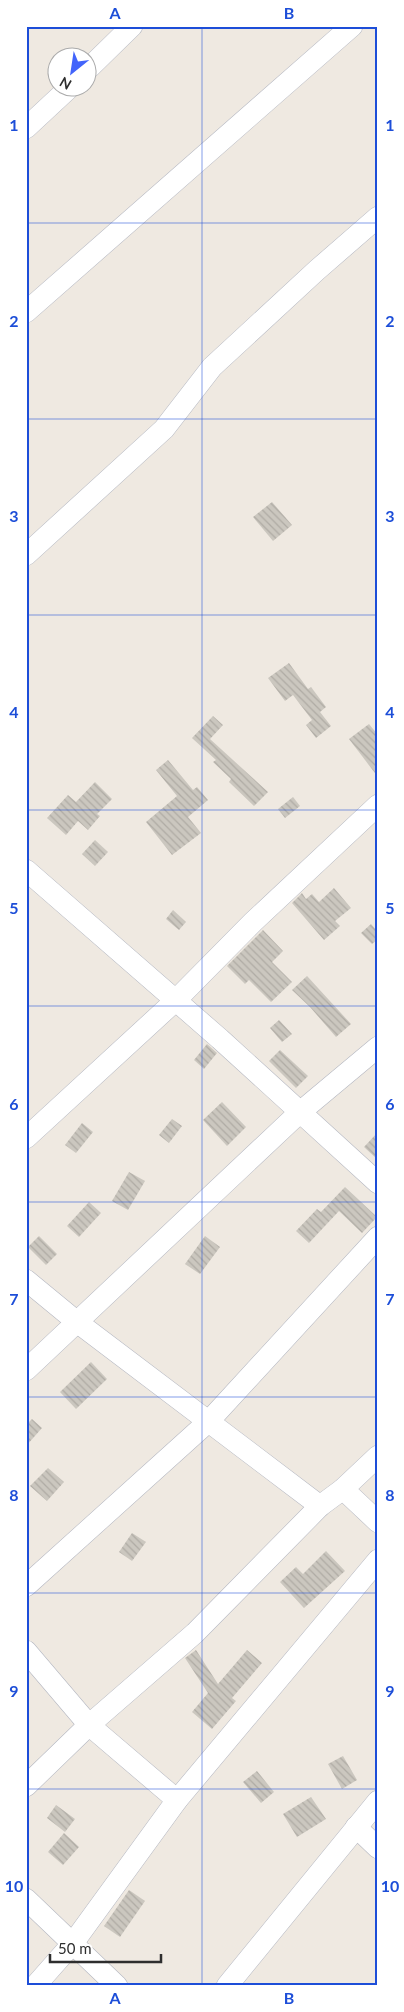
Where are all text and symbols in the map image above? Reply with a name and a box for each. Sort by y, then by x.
text: A [108,3,121,22]
text: B [284,3,294,22]
north arrow [48,48,98,98]
text: N [56,74,74,94]
text: 1 [9,115,19,134]
text: 1 [385,115,395,134]
text: 2 [9,311,19,330]
text: 2 [385,311,395,330]
text: 3 [9,506,19,525]
text: 3 [385,506,395,525]
text: 4 [9,702,19,721]
text: 4 [385,702,395,721]
text: 5 [9,898,19,917]
text: 5 [385,898,395,917]
text: 6 [9,1094,19,1113]
text: 6 [385,1094,395,1113]
text: 7 [9,1289,19,1308]
text: 7 [385,1289,395,1308]
text: 8 [9,1485,19,1504]
text: 8 [385,1485,395,1504]
text: 9 [9,1681,19,1700]
text: 9 [385,1681,395,1700]
text: 10 [5,1876,23,1895]
text: 10 [381,1876,399,1895]
scale bar [50,1932,161,1964]
text: 50 m [58,1939,92,1957]
text: A [108,1988,121,2007]
text: B [284,1988,294,2007]

